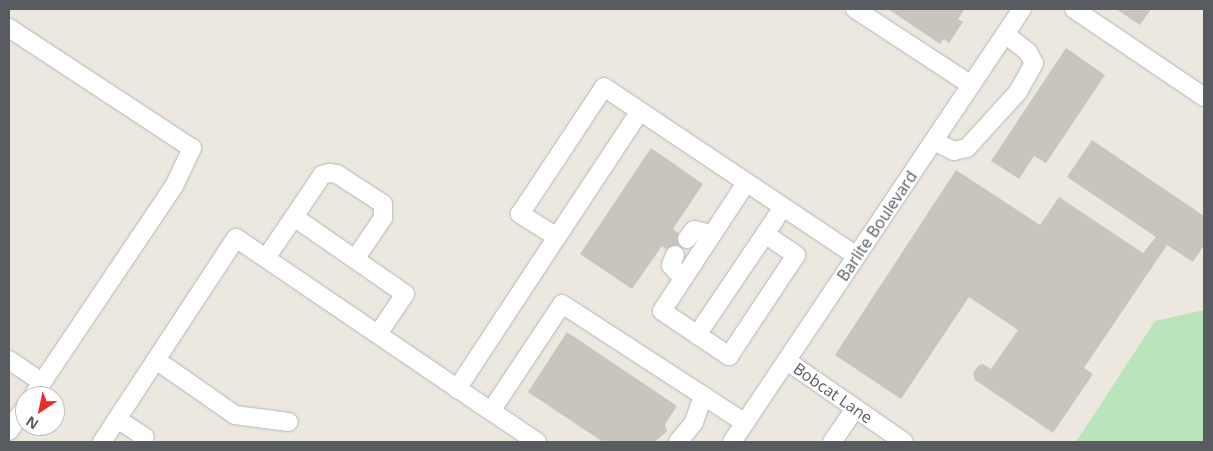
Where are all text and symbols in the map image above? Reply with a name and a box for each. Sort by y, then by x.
street label: Barlite Boulevard [833,167,921,285]
street label: Bobcat Lane [790,359,876,427]
north arrow [15,386,65,436]
text: N [22,412,42,434]

